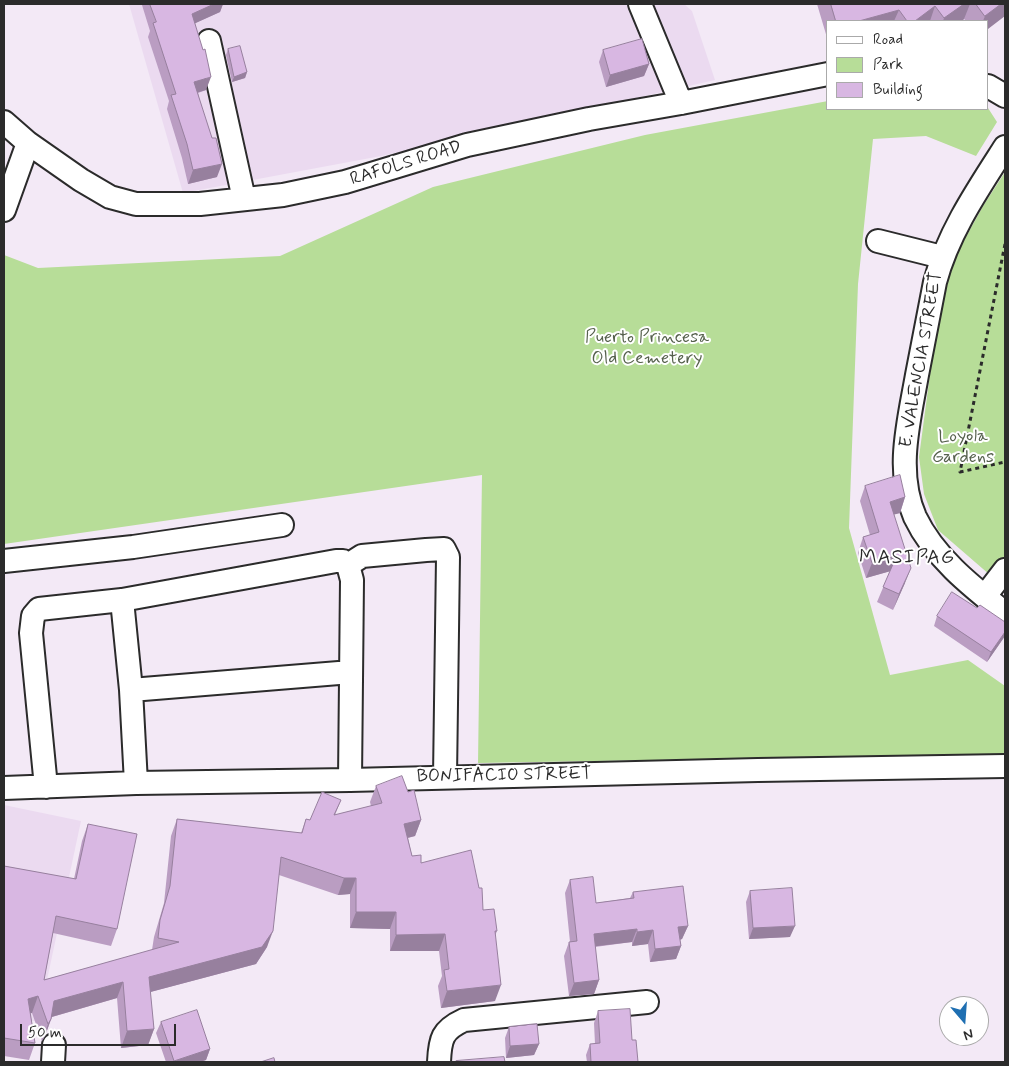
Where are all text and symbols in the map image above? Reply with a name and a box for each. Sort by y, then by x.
legend [826,20,989,110]
text: Road [873,30,903,50]
text: Park [873,55,903,75]
text: Building [873,80,923,100]
street label: RAFOLS ROAD [348,137,464,191]
street label: E. VALENCIA STREET [896,270,948,450]
park label: Puerto Princesa Old Cemetery [585,327,709,369]
park label: Loyola Gardens [932,426,994,468]
district label: MASIPAG [858,547,956,571]
street label: BONIFACIO STREET [416,764,592,788]
north arrow [939,996,989,1046]
scale bar [22,1014,179,1046]
text: 50 m [28,1023,62,1043]
text: N [961,1024,976,1044]

